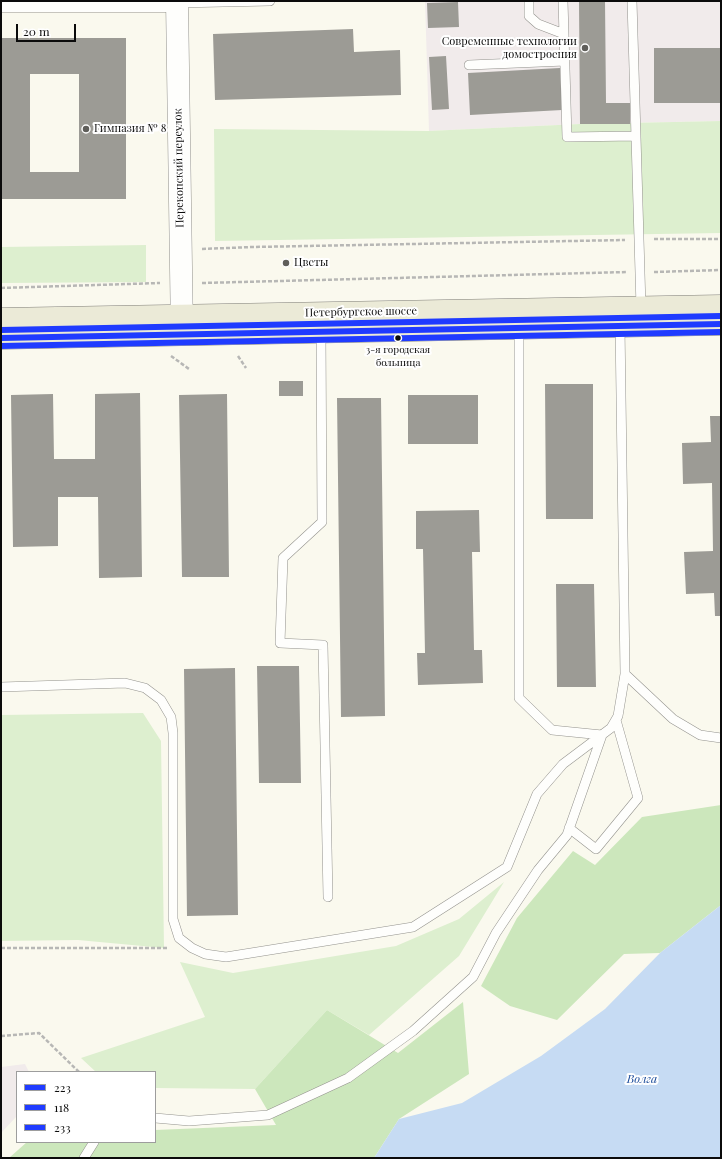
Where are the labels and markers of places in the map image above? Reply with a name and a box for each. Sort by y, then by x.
place label: Современные технологии домостроения [442,35,577,61]
marker: Современные технологии домостроения [580,43,590,53]
place label: Гимназия № 8 [94,122,166,136]
marker: Гимназия № 8 [81,124,91,134]
place label: Цветы [294,256,328,270]
marker: Цветы [281,258,291,268]
marker: 3-я городская больница [393,333,403,343]
place label: 3-я городская больница [366,344,430,368]

